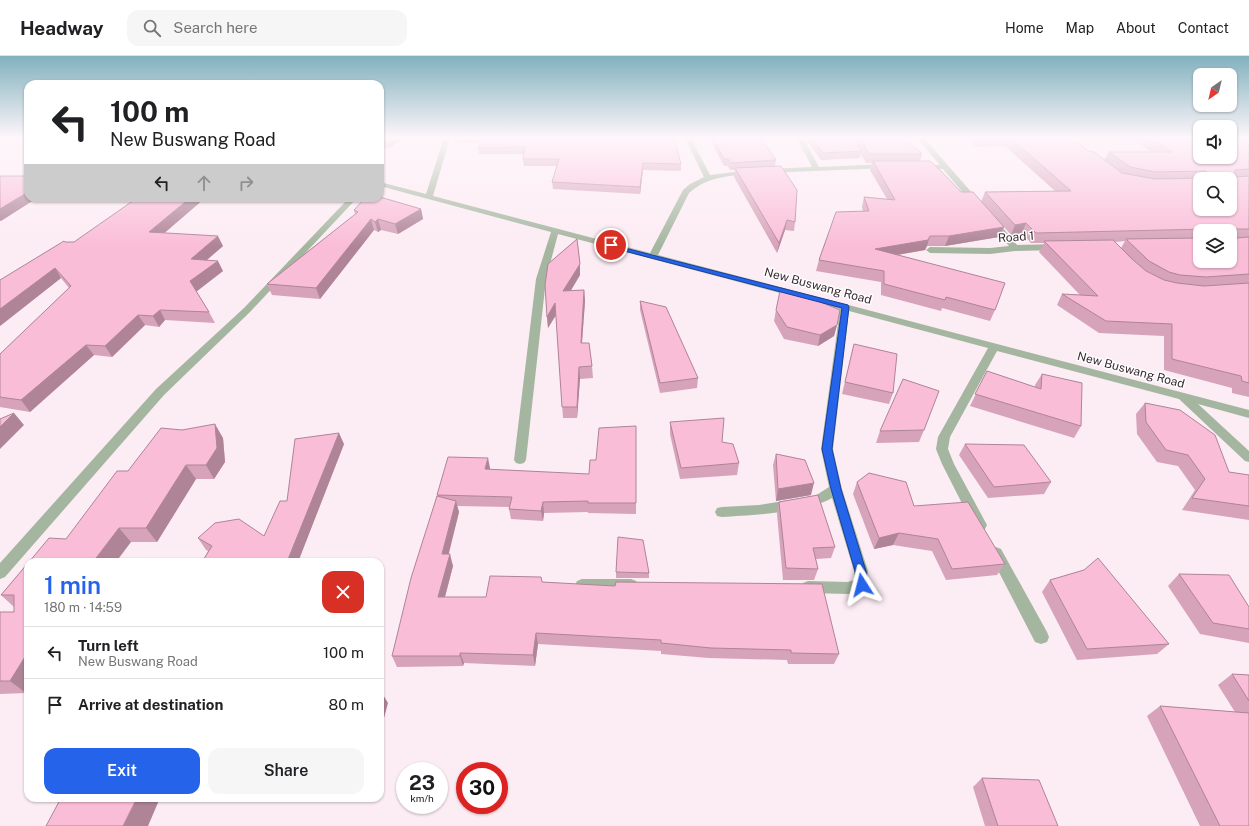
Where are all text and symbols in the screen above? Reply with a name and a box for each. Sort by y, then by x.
search box [127,10,407,46]
text: Headway [20,17,103,39]
icon: search [141,17,163,39]
text: Search here [173,19,258,36]
text: Home [1005,20,1044,36]
text: Map [1066,20,1094,36]
text: About [1116,20,1156,36]
text: Contact [1178,20,1229,36]
north arrow [1193,68,1237,112]
map controls [1193,68,1237,268]
text: 100 m [110,95,189,128]
icon: left [44,96,96,148]
button: sound [1193,120,1237,164]
text: New Buswang Road [110,129,276,150]
icon: left [151,172,173,194]
icon: ahead [193,172,215,194]
icon: right [235,172,257,194]
button: search [1193,172,1237,216]
button: layers [1193,224,1237,268]
pin [594,228,628,262]
street label: Road 1 [997,229,1035,245]
icon: arrive [600,234,622,256]
street label: New Buswang Road [763,265,873,307]
street label: New Buswang Road [1076,349,1186,391]
position arrow [841,564,883,606]
text: 1 min [44,571,101,599]
button: close [322,571,364,613]
text: 180 m · 14:59 [44,600,122,615]
text: Turn left [78,637,139,654]
icon: left [44,642,66,664]
text: 100 m [323,644,364,661]
text: New Buswang Road [78,654,198,669]
icon: arrive [44,694,66,716]
text: Arrive at destination [78,696,223,713]
text: 80 m [329,696,364,713]
button: Exit [44,748,200,794]
button: Share [208,748,364,794]
speed limit sign: 30 [456,762,508,814]
text: 23 [409,771,435,795]
text: km/h [410,792,434,804]

